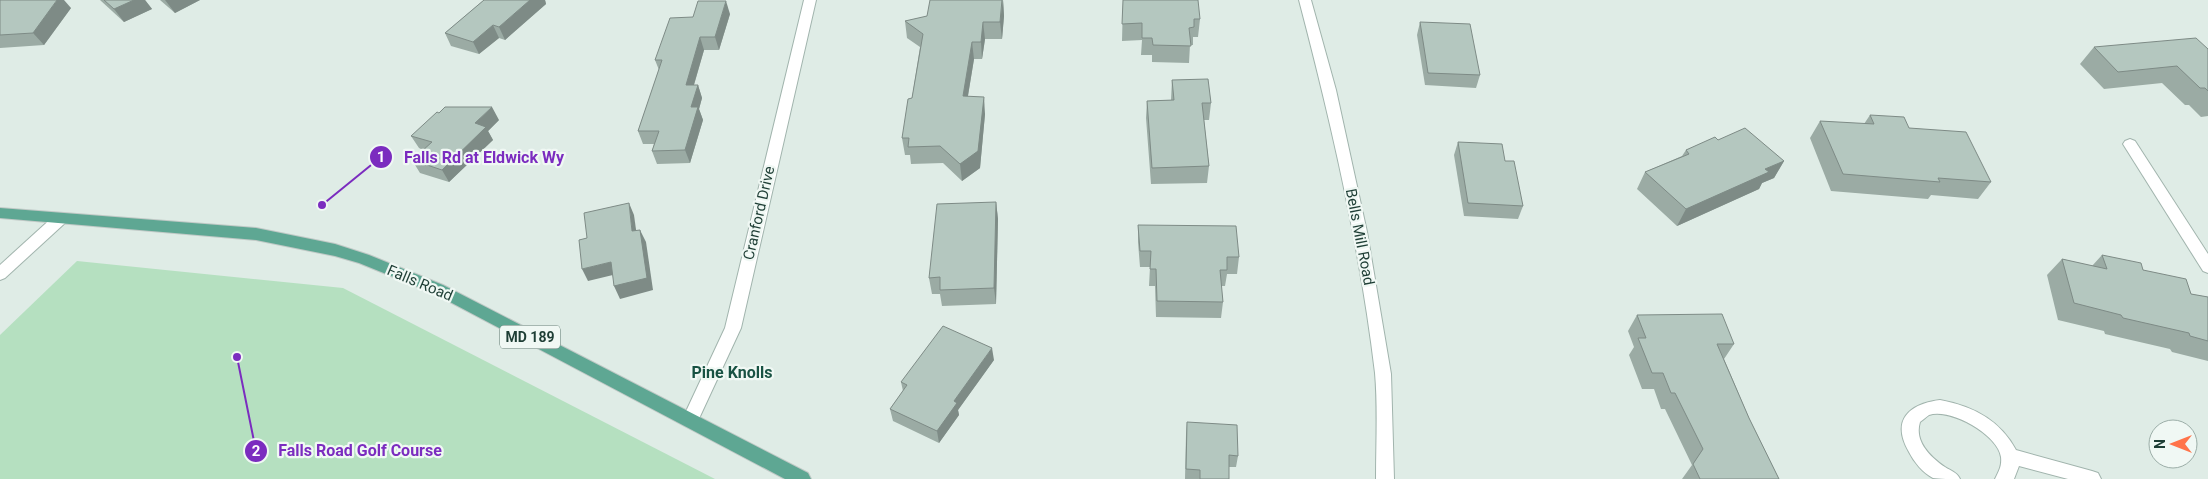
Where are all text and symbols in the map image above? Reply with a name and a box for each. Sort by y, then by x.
callout: Falls Rd at Eldwick Wy [369,141,574,172]
text: 1 [377,148,385,166]
text: Falls Rd at Eldwick Wy [404,148,565,167]
street label: Cranford Drive [739,164,779,262]
street label: Bells Mill Road [1342,187,1378,287]
street label: Falls Road [385,261,455,305]
road number: MD 189 [500,326,560,348]
district label: Pine Knolls [692,363,772,382]
north arrow [2148,419,2198,469]
callout: Falls Road Golf Course [243,435,452,466]
text: N [2152,439,2168,449]
text: Falls Road Golf Course [278,441,442,460]
text: 2 [252,442,261,460]

